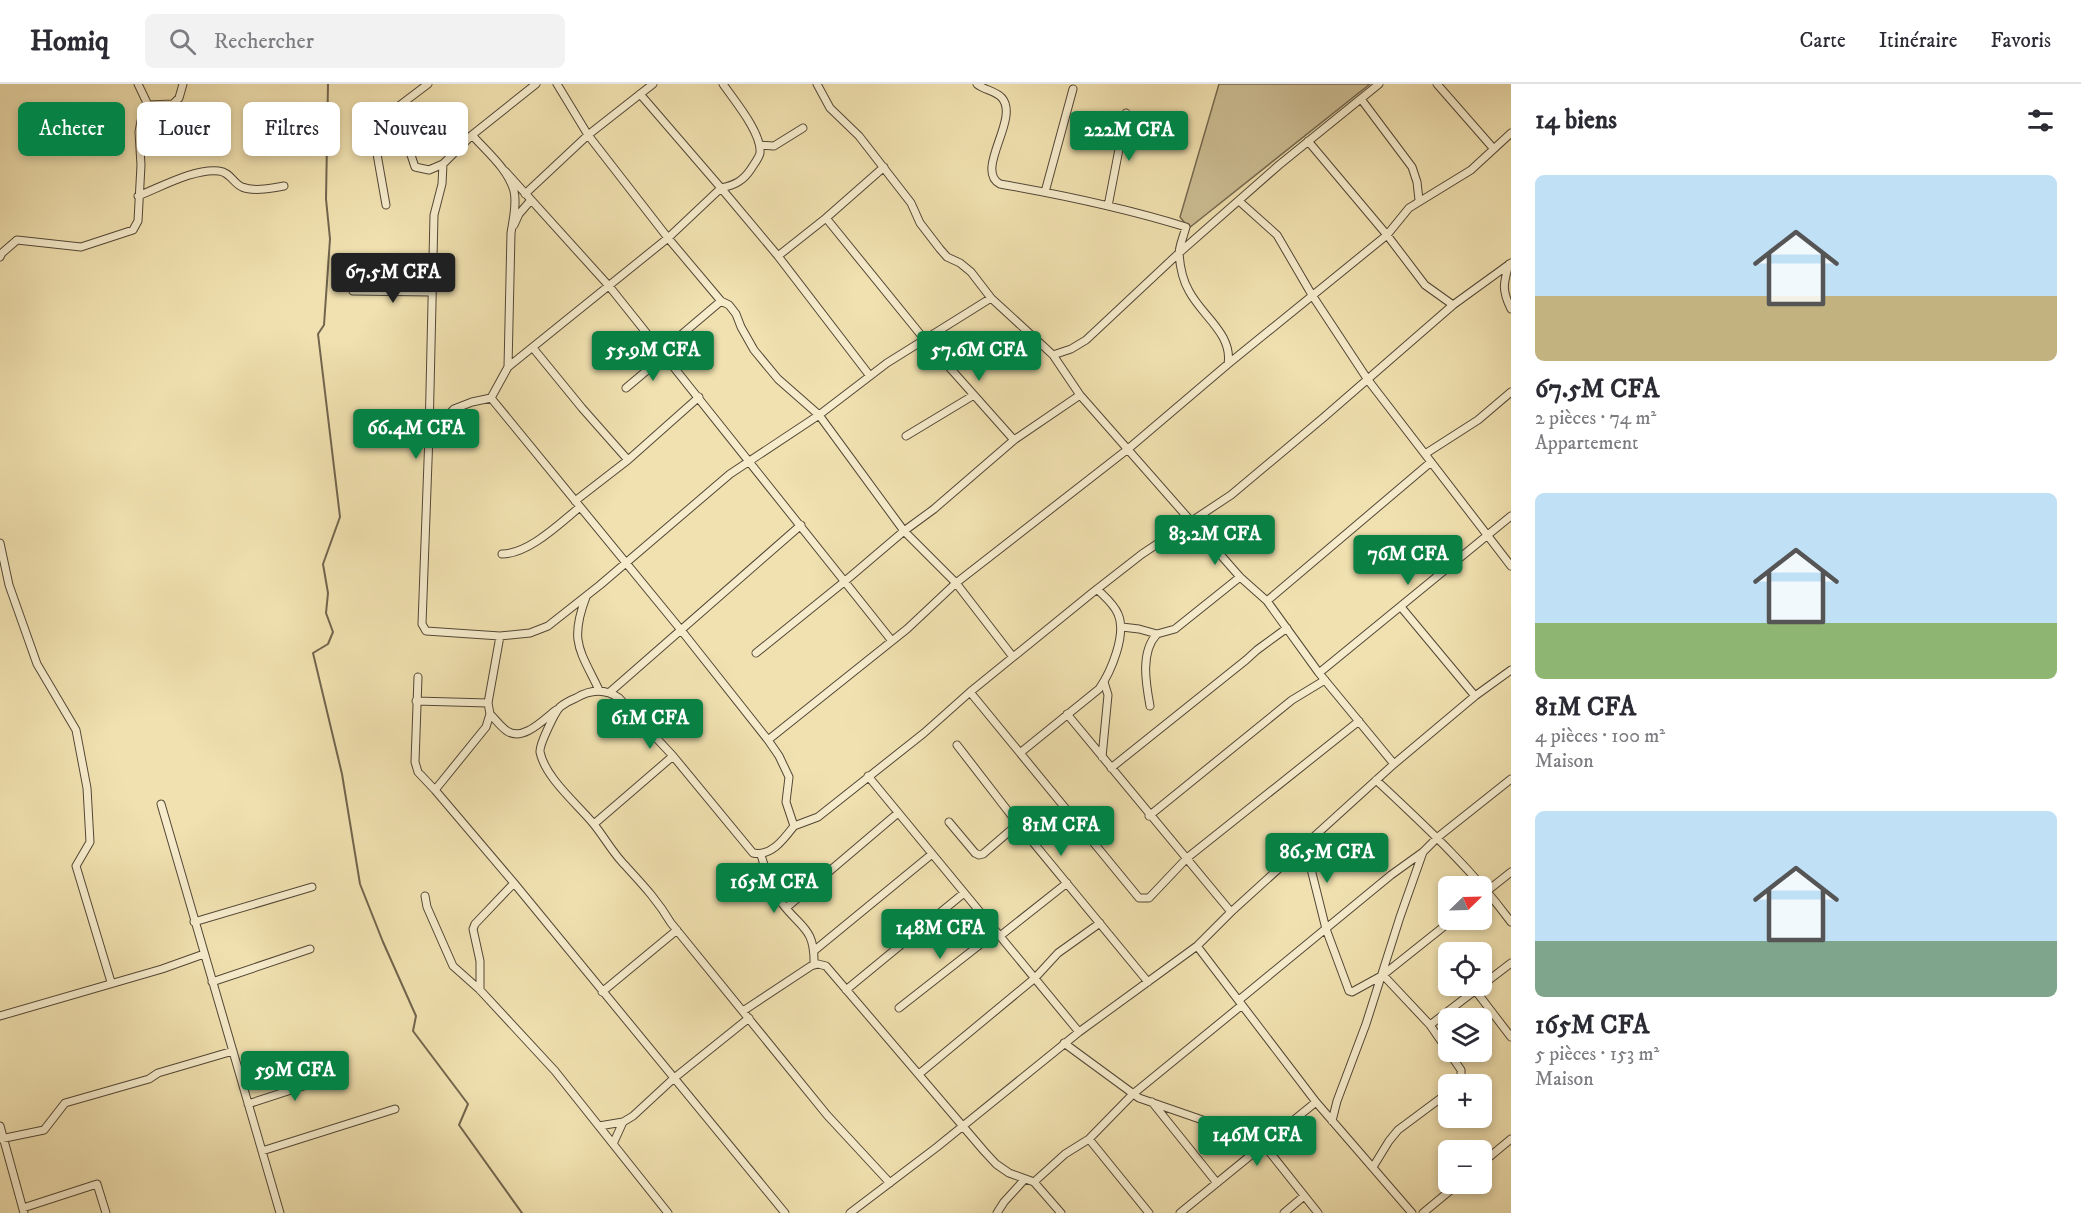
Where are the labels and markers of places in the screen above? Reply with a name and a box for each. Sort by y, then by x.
pin: 222M CFA [1067,111,1191,162]
pin: 67.5M CFA [324,253,462,304]
pin: 55.9M CFA [584,331,722,382]
pin: 57.6M CFA [910,331,1048,382]
pin: 66.4M CFA [347,409,485,460]
pin: 83.2M CFA [1146,515,1284,566]
pin: 76M CFA [1353,535,1463,586]
pin: 61M CFA [595,699,705,750]
pin: 81M CFA [1006,806,1116,857]
pin: 86.5M CFA [1258,833,1396,884]
pin: 165M CFA [712,863,836,914]
pin: 148M CFA [878,909,1002,960]
pin: 59M CFA [240,1051,350,1102]
pin: 146M CFA [1195,1116,1319,1167]

